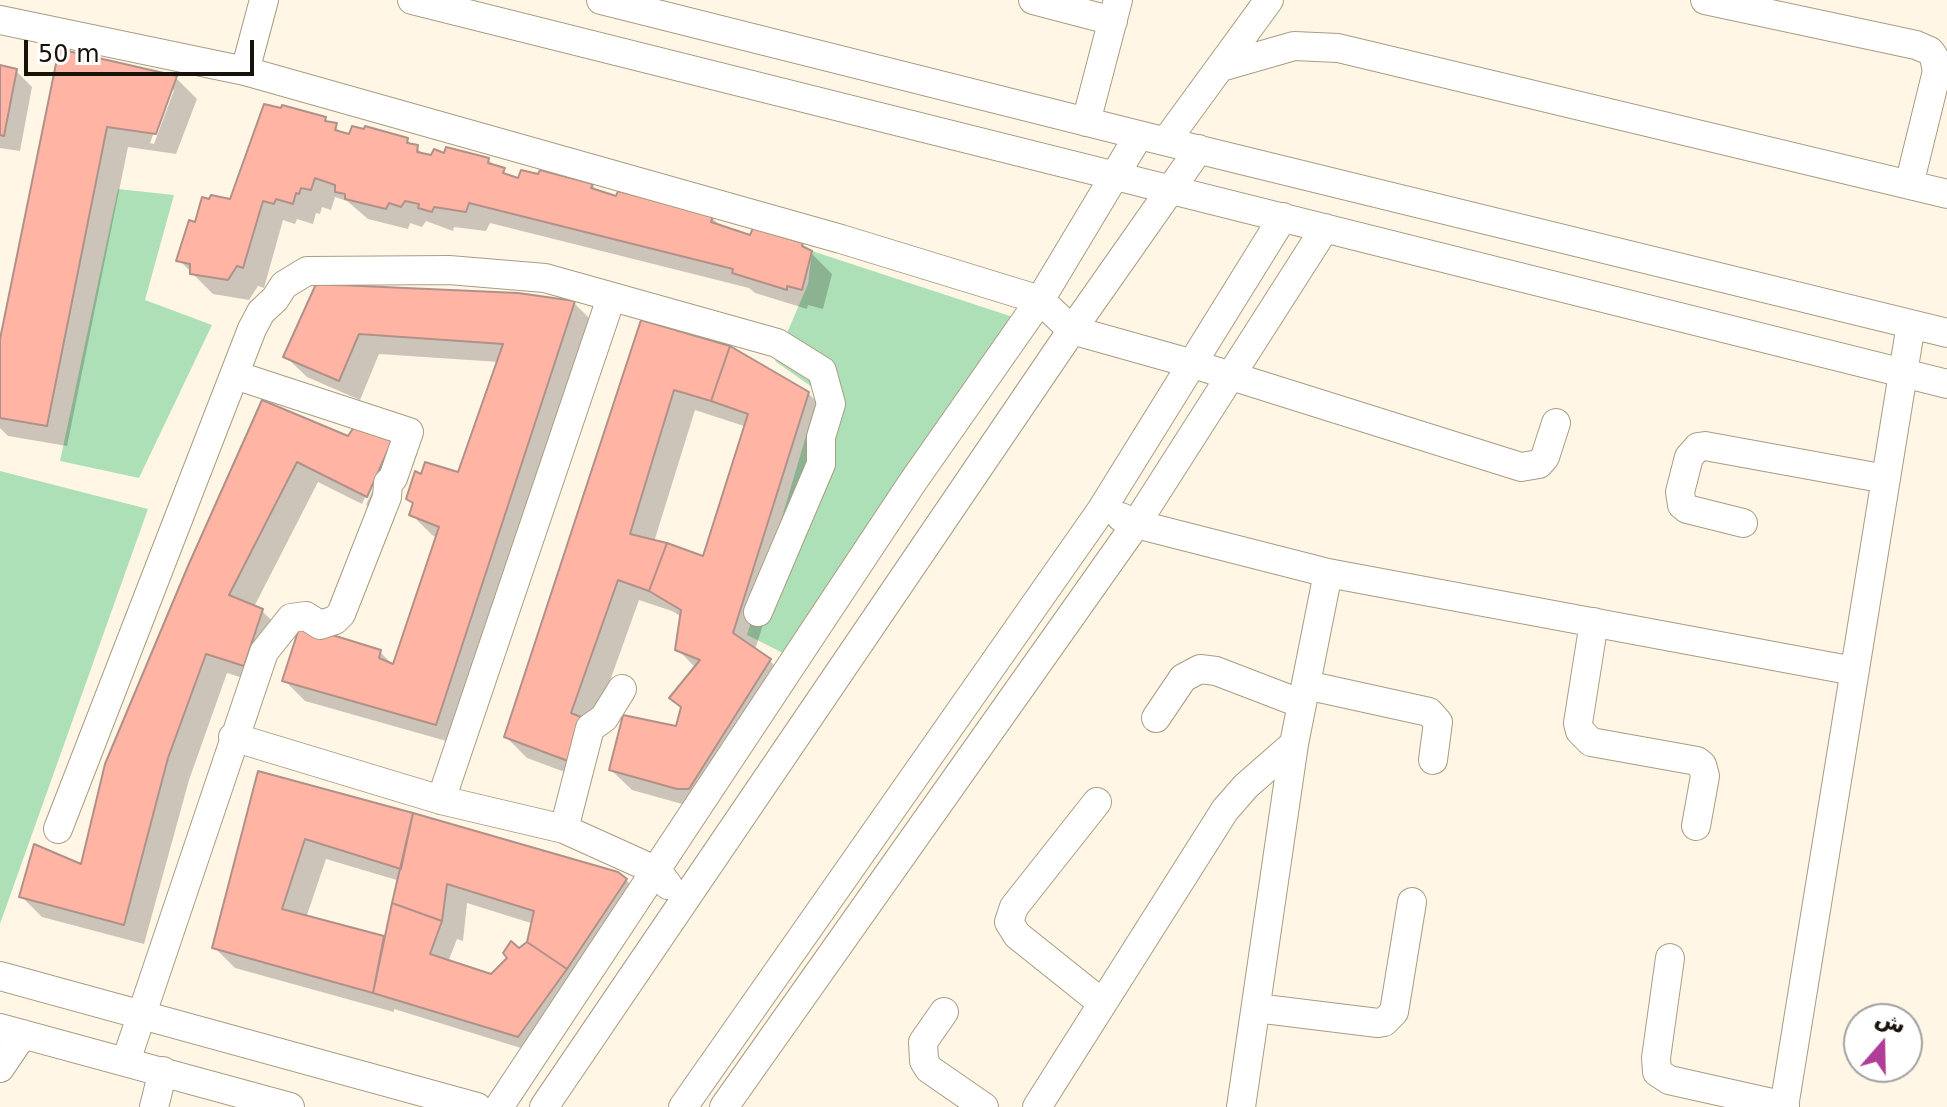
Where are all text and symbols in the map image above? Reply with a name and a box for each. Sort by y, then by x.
scale bar [28,24,258,74]
text: 50 m [38,40,100,68]
north arrow [1843,1003,1923,1083]
text: ش [1872,1005,1909,1039]

